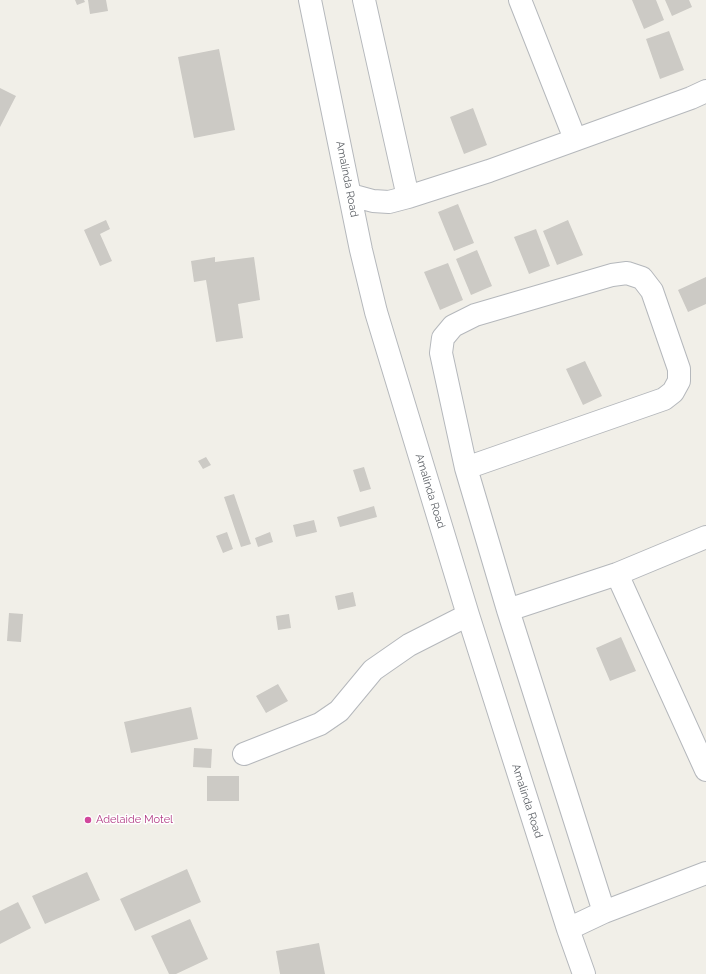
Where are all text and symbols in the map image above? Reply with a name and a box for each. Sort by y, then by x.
street label: Amalinda Road [333,140,361,218]
street label: Amalinda Road [412,452,448,530]
street label: Amalinda Road [509,762,545,840]
place label: Adelaide Motel [96,813,173,827]
marker: Adelaide Motel [83,815,93,825]

